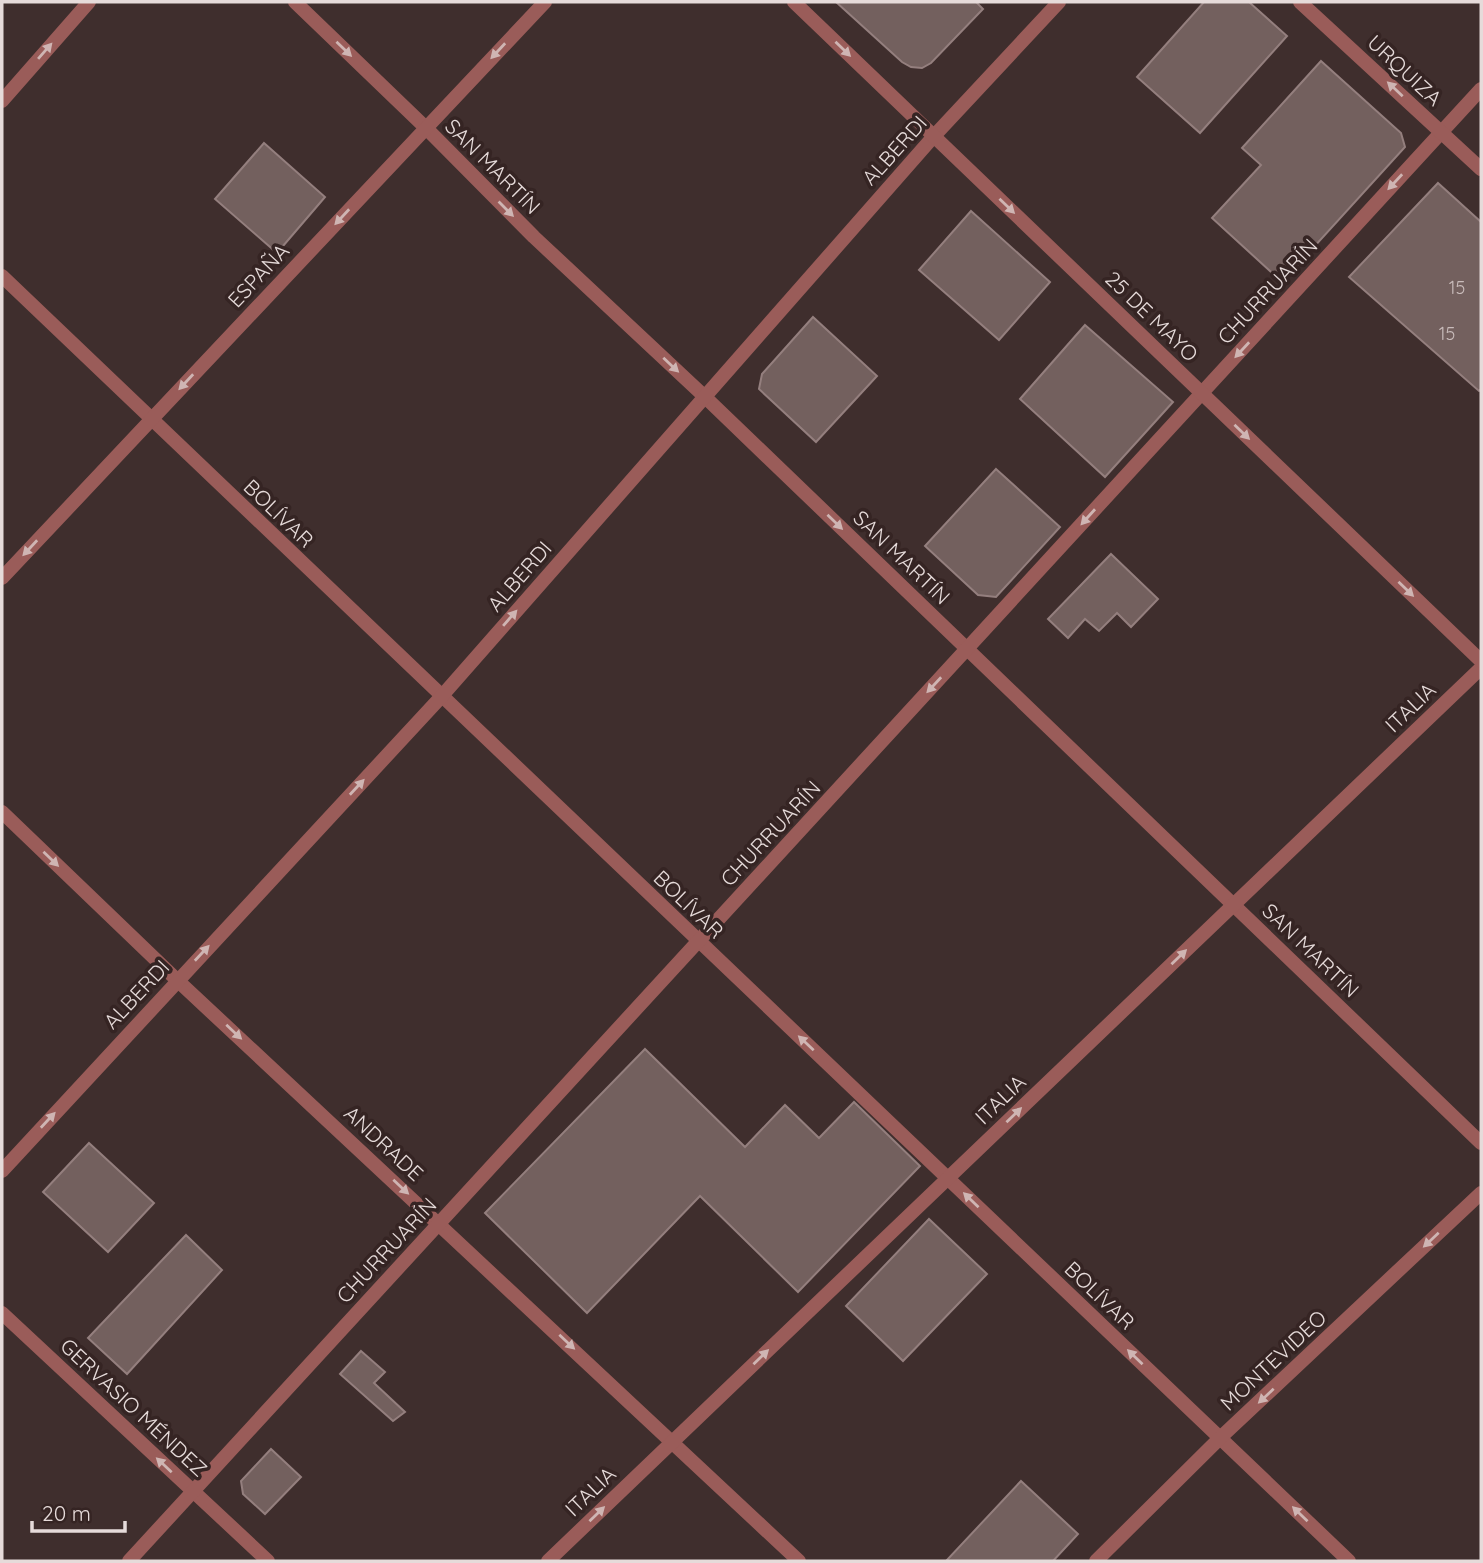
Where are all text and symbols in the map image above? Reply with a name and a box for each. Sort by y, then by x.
street label: URQUIZA [1362,29,1448,111]
one-way arrow [834,40,851,56]
one-way arrow [335,41,352,57]
one-way arrow [37,42,53,60]
one-way arrow [490,43,507,60]
one-way arrow [1387,82,1404,98]
street label: ALBERDI [856,110,932,190]
street label: SAN MARTÍN [440,113,546,219]
one-way arrow [1388,173,1404,190]
one-way arrow [999,198,1016,215]
one-way arrow [497,200,514,216]
one-way arrow [335,208,351,225]
street label: CHURRUARÍN [1212,233,1322,349]
street label: ESPAÑA [222,238,294,312]
street label: 25 DE MAYO [1100,265,1204,367]
house number: 15 [1449,276,1465,299]
house number: 15 [1439,322,1455,345]
one-way arrow [1234,341,1250,358]
one-way arrow [662,357,680,373]
one-way arrow [178,373,194,391]
one-way arrow [1233,423,1250,439]
street label: BOLÍVAR [239,473,319,553]
street label: SAN MARTÍN [848,504,956,610]
one-way arrow [1080,508,1096,526]
one-way arrow [827,514,844,531]
street label: ALBERDI [481,535,557,617]
one-way arrow [22,539,38,556]
one-way arrow [1397,581,1414,597]
one-way arrow [502,609,518,627]
one-way arrow [926,676,942,694]
street label: ITALIA [1379,677,1441,737]
street label: CHURRUARÍN [715,775,825,891]
one-way arrow [349,779,365,796]
one-way arrow [42,851,60,867]
street label: BOLÍVAR [649,864,729,944]
street label: SAN MARTÍN [1257,897,1365,1003]
one-way arrow [194,945,210,962]
one-way arrow [1170,949,1187,966]
street label: ALBERDI [98,954,174,1034]
one-way arrow [225,1024,242,1040]
one-way arrow [797,1035,814,1052]
street label: ITALIA [969,1069,1031,1129]
street label: ANDRADE [339,1100,429,1186]
one-way arrow [1005,1107,1022,1123]
one-way arrow [40,1112,55,1129]
one-way arrow [392,1179,410,1195]
street label: CHURRUARÍN [331,1192,441,1308]
one-way arrow [962,1192,979,1208]
one-way arrow [1423,1231,1440,1248]
street label: BOLÍVAR [1060,1255,1140,1335]
street label: MONTEVIDEO [1215,1304,1331,1416]
street label: GERVASIO MÉNDEZ [55,1332,213,1482]
one-way arrow [558,1334,575,1350]
one-way arrow [753,1348,770,1365]
one-way arrow [1127,1350,1144,1366]
one-way arrow [1258,1387,1275,1403]
one-way arrow [156,1456,173,1473]
street label: ITALIA [559,1461,621,1521]
scale bar [32,1490,124,1534]
text: 20 m [42,1500,91,1526]
one-way arrow [588,1506,606,1522]
one-way arrow [1292,1507,1309,1523]

